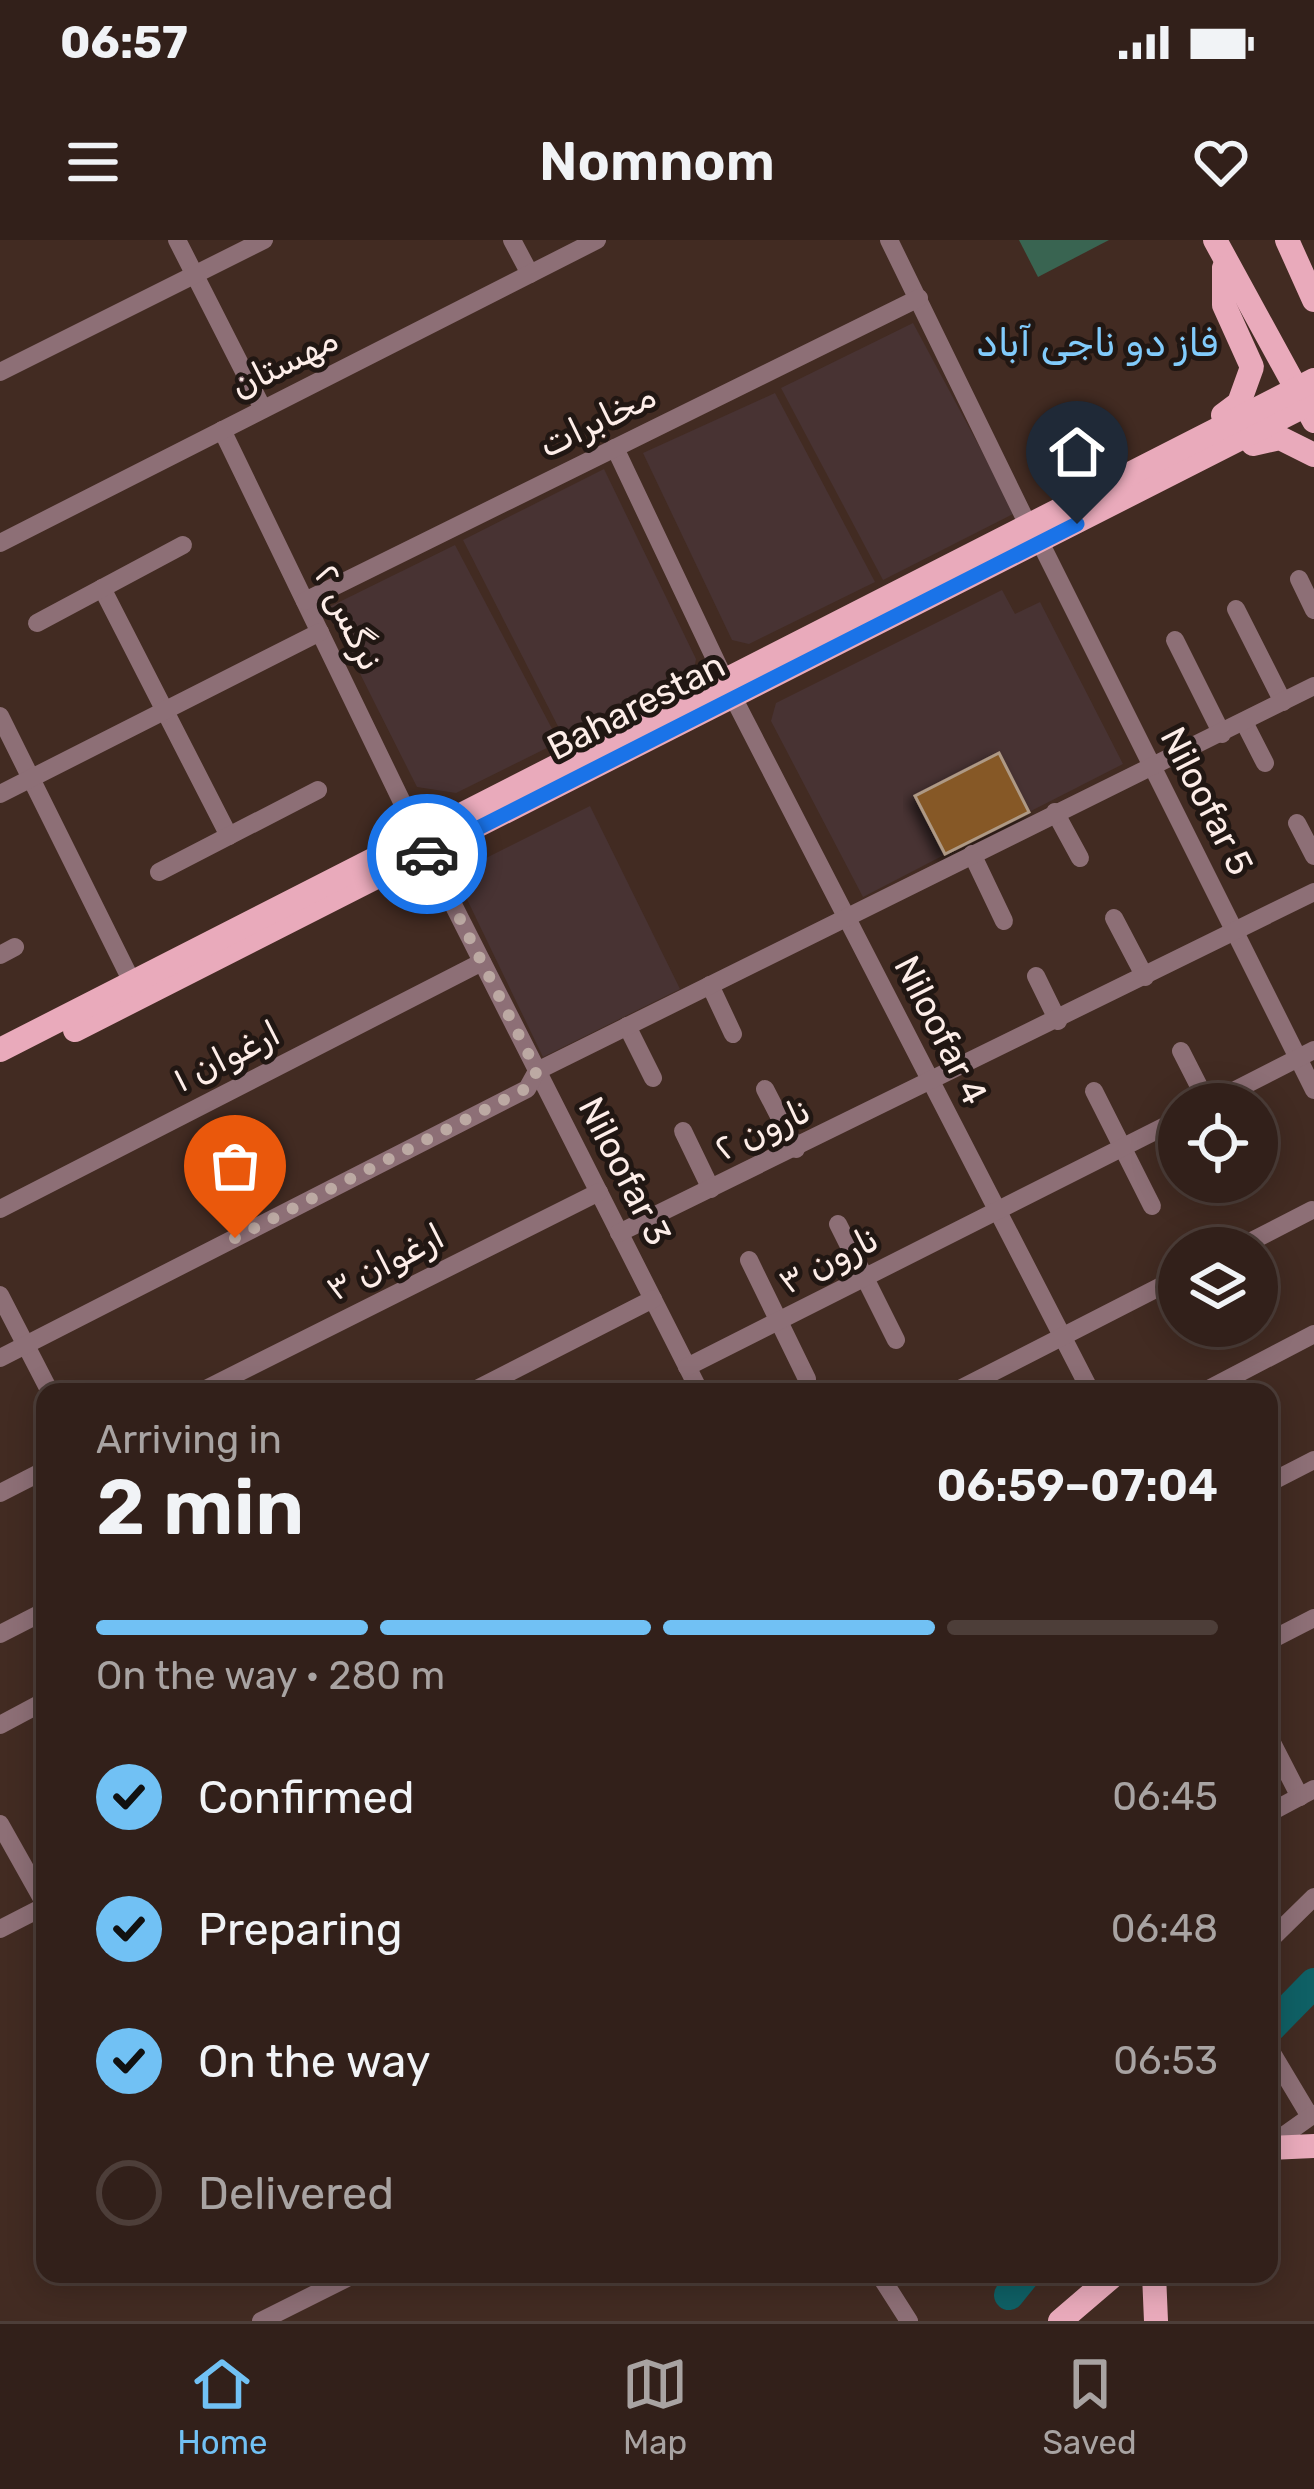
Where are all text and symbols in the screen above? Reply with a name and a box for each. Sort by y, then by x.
text: 06:57 [60,16,188,69]
icon: menu [60,129,126,195]
icon: heart [1188,129,1254,195]
text: Nomnom [539,130,775,194]
street label: مهستان [223,317,345,407]
district label: فاز دو ناجی آباد [976,320,1218,366]
street label: مخابرات [531,373,663,467]
pin [1026,401,1128,524]
icon: home [1044,419,1110,485]
street label: نرگس ۲ [305,557,393,677]
street label: Baharestan [540,643,732,769]
street label: Niloofar 5 [1151,720,1263,882]
courier [367,794,487,914]
icon: car [394,821,460,887]
street label: Niloofar 4 [885,948,997,1112]
street label: ارغوان ۱ [165,1011,287,1101]
map controls [1158,1083,1278,1347]
button: locate [1158,1083,1278,1203]
street label: نارون ۲ [707,1088,817,1170]
street label: Niloofar 3 [569,1090,681,1252]
pin [184,1115,286,1238]
icon: bag [202,1133,268,1199]
street label: ارغوان ۳ [319,1214,451,1310]
street label: نارون ۳ [771,1217,885,1303]
button: layers [1158,1227,1278,1347]
text: Arriving in [96,1417,282,1463]
text: 06:59–07:04 [937,1459,1218,1512]
text: 2 min [96,1461,304,1554]
text: On the way · 280 m [96,1653,445,1699]
icon: check [96,1764,162,1830]
text: Confirmed [198,1771,415,1824]
text: 06:45 [1112,1774,1218,1820]
icon: check [96,1896,162,1962]
text: Preparing [198,1903,403,1956]
text: 06:48 [1111,1906,1218,1952]
icon: check [96,2028,162,2094]
text: On the way [198,2035,431,2088]
text: 06:53 [1113,2038,1218,2084]
text: Delivered [198,2167,394,2220]
tab: Home [177,2351,268,2462]
tab: Map [622,2351,688,2462]
tab: Saved [1043,2351,1137,2462]

